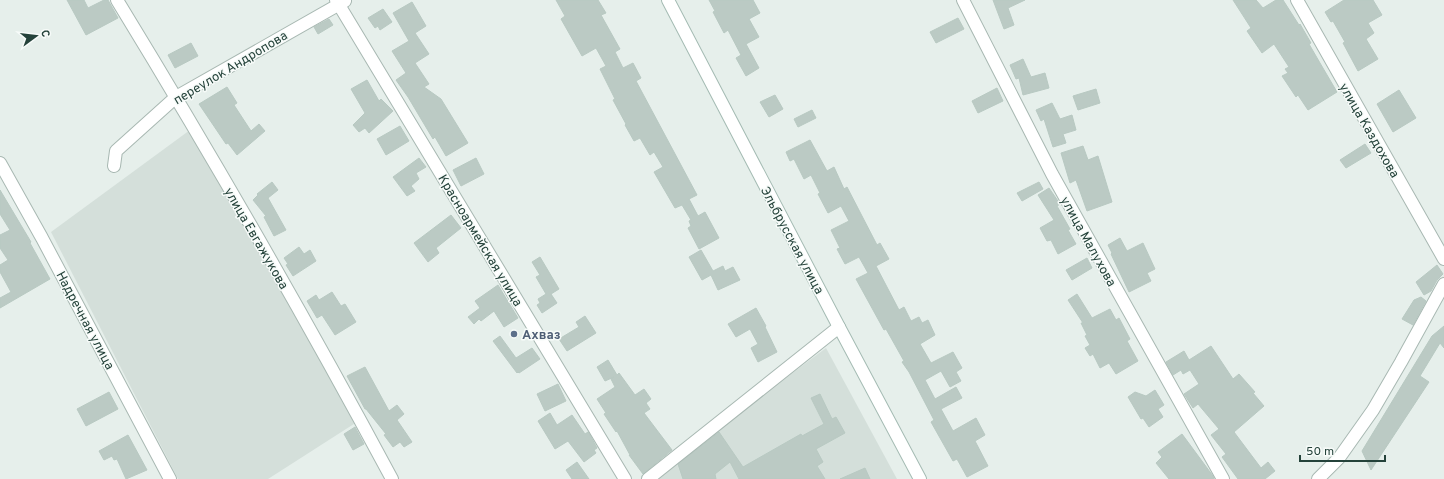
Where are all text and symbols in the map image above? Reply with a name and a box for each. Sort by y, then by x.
north arrow [16,16,56,56]
text: С [37,28,52,39]
street label: переулок Андропова [171,28,291,109]
street label: улица Каздохова [1335,81,1402,181]
street label: Красноармейская улица [434,172,525,310]
street label: Эльбрусская улица [756,184,826,297]
street label: улица Евгажукова [220,185,291,293]
street label: улица Малухова [1056,194,1119,290]
street label: Надречная улица [52,269,117,373]
place label: Ахваз [522,328,561,344]
marker: Ахваз [509,329,519,339]
scale bar [1300,437,1385,463]
text: 50 m [1306,444,1334,460]

